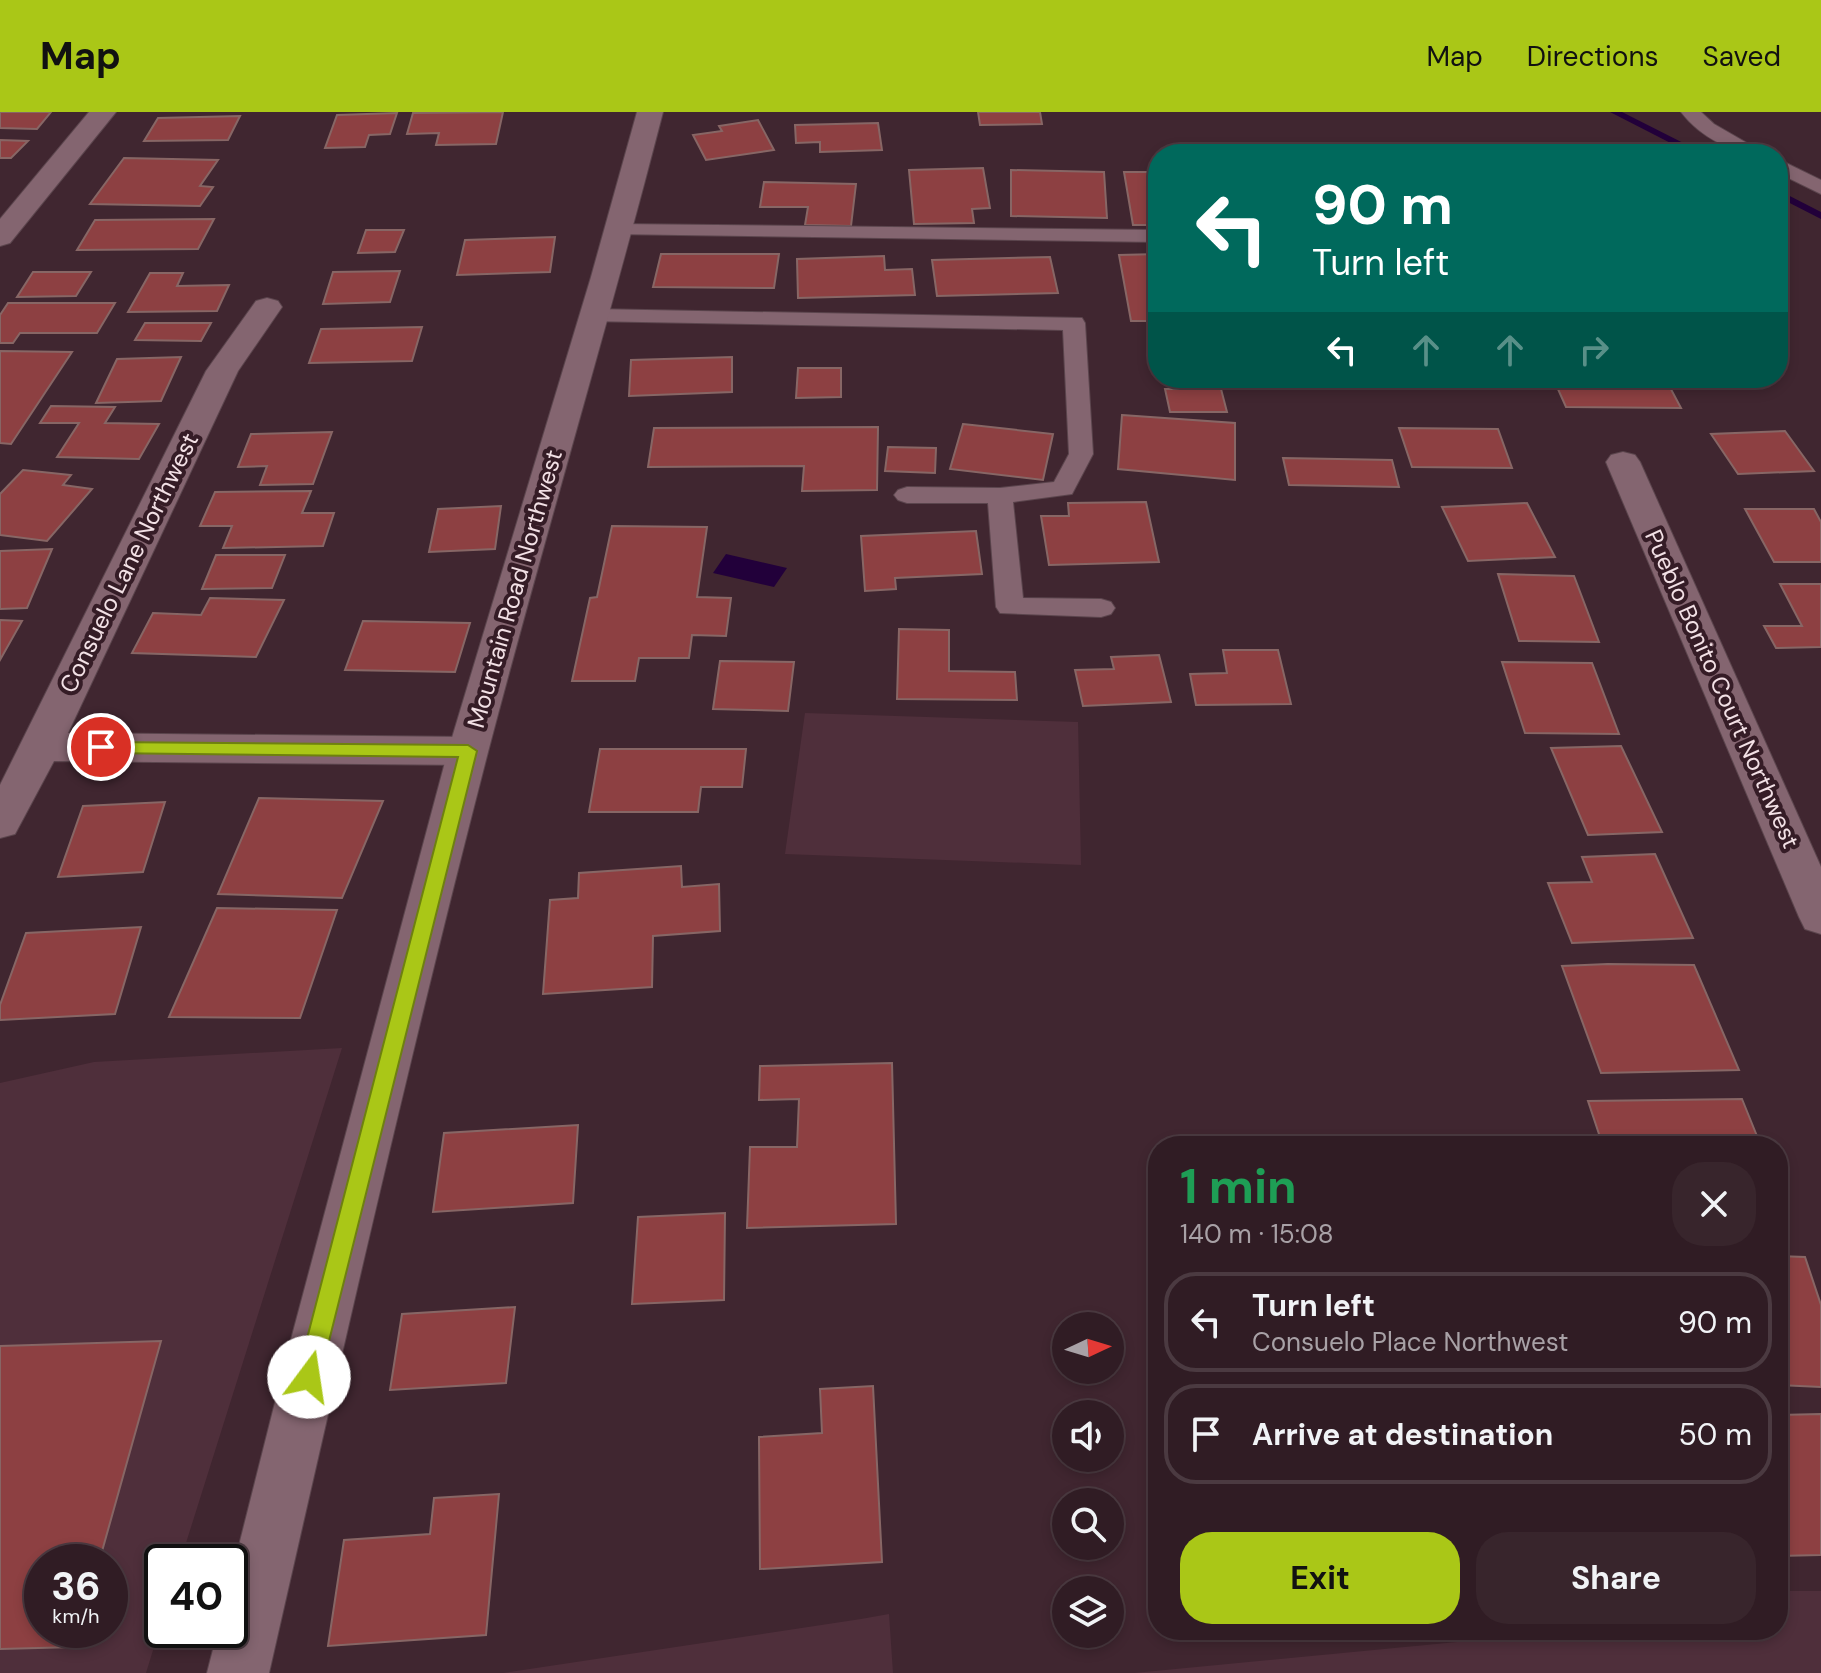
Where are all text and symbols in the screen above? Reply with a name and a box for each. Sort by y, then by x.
text: Map [40,31,121,81]
text: Map [1426,38,1483,75]
text: Directions [1527,38,1659,75]
text: Saved [1703,38,1781,75]
text: 90 m [1312,168,1453,241]
icon: left [1180,176,1284,280]
text: Turn left [1312,239,1449,286]
icon: left [1320,328,1364,372]
icon: ahead [1404,328,1448,372]
icon: ahead [1488,328,1532,372]
icon: right [1572,328,1616,372]
street label: Consuelo Lane Northwest [52,428,205,698]
street label: Mountain Road Northwest [460,446,569,732]
street label: Pueblo Bonito Court Northwest [1638,525,1807,853]
pin [67,713,135,781]
icon: arrive [79,725,123,769]
text: 1 min [1180,1155,1297,1218]
button: close [1672,1162,1756,1246]
text: 140 m · 15:08 [1180,1217,1334,1251]
text: Turn left [1252,1286,1375,1325]
icon: left [1184,1300,1228,1344]
text: 90 m [1678,1303,1752,1342]
north arrow [1052,1312,1124,1384]
map controls [1052,1312,1124,1648]
text: Consuelo Place Northwest [1252,1325,1568,1359]
position arrow [267,1335,351,1419]
button: sound [1052,1400,1124,1472]
icon: arrive [1184,1412,1228,1456]
text: Arrive at destination [1252,1415,1553,1454]
text: 50 m [1678,1415,1752,1454]
button: search [1052,1488,1124,1560]
button: Exit [1180,1532,1460,1624]
button: Share [1476,1532,1756,1624]
speed limit sign: 40 [144,1544,248,1648]
text: 36 [51,1560,101,1612]
button: layers [1052,1576,1124,1648]
text: km/h [52,1603,100,1629]

